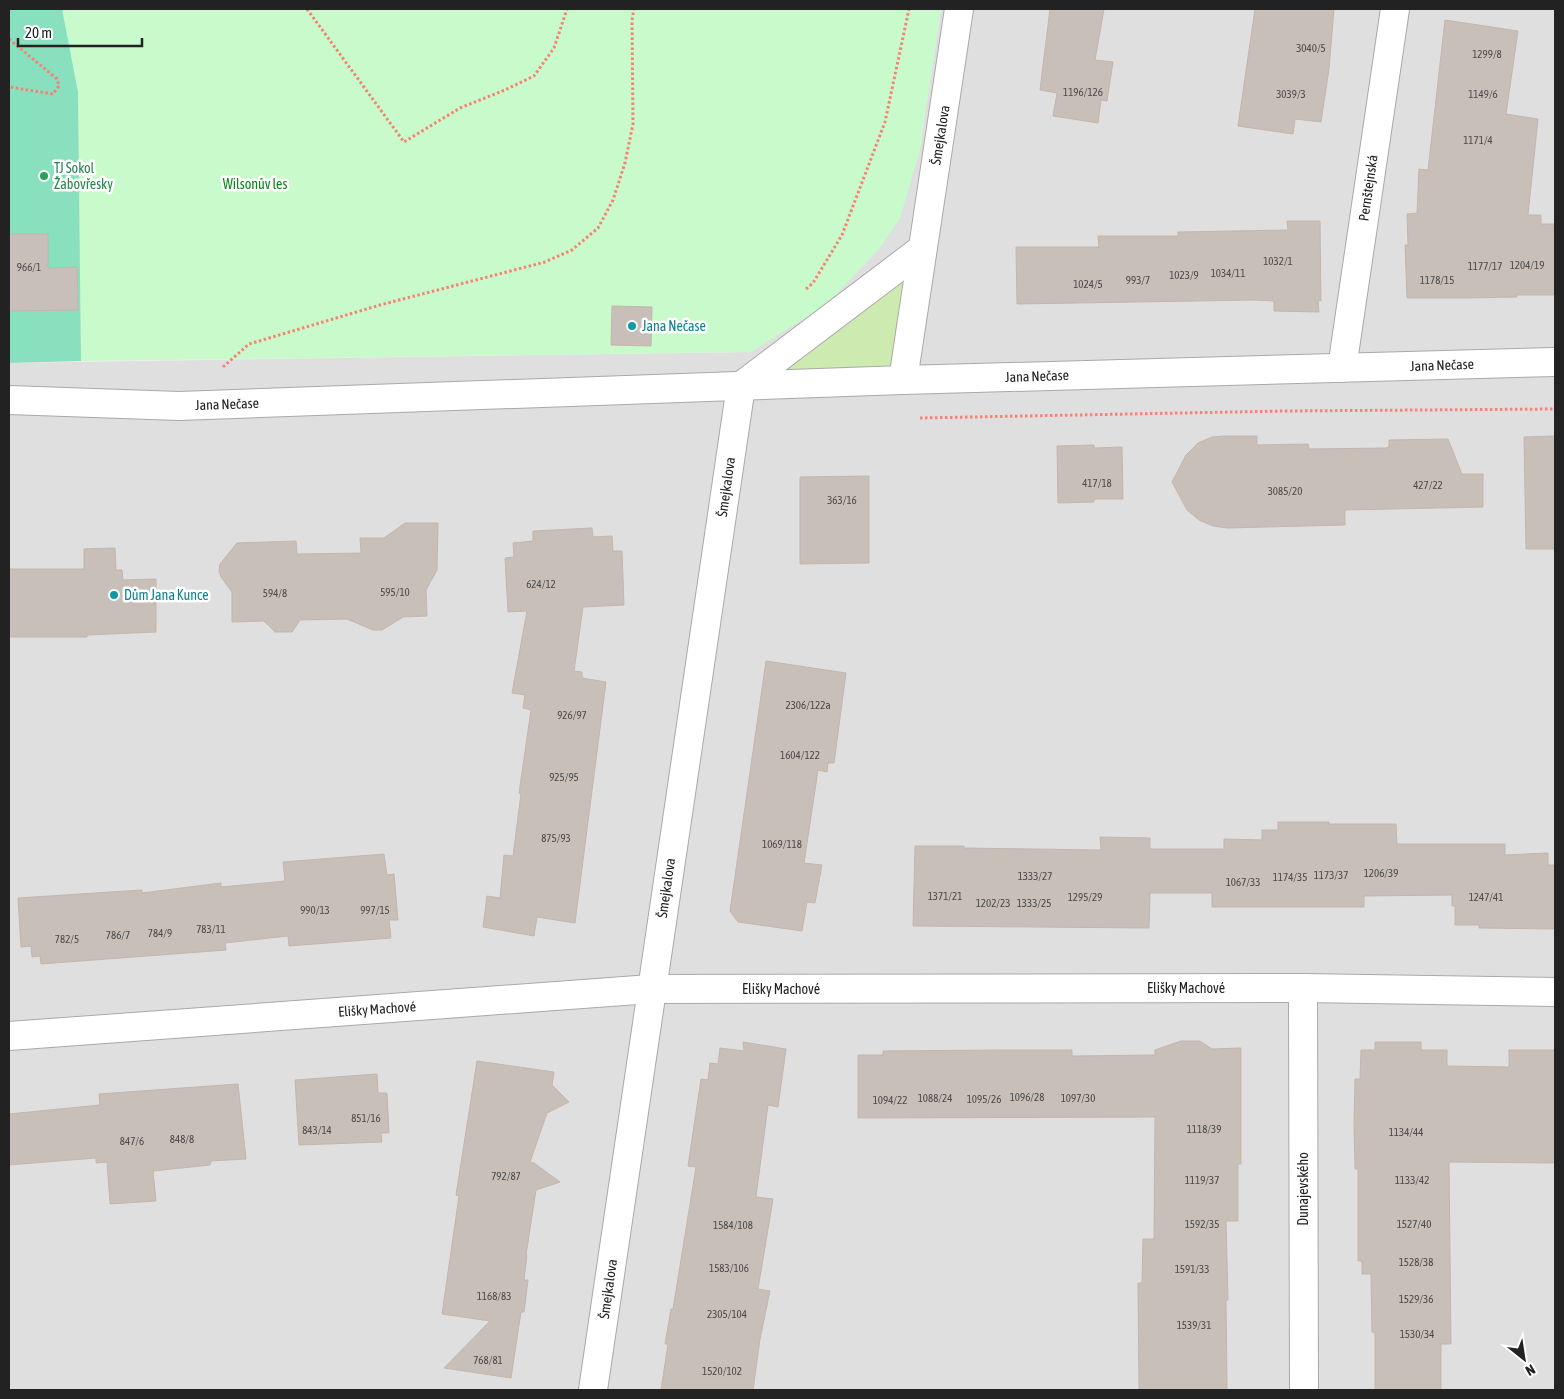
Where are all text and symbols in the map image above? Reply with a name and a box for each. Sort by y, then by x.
scale bar [18,15,141,47]
text: 20 m [25,24,52,41]
house number: 3040/5 [1296,42,1326,54]
house number: 1299/8 [1472,48,1502,60]
house number: 1196/126 [1063,86,1103,98]
house number: 3039/3 [1276,88,1306,100]
house number: 1149/6 [1468,88,1498,100]
street label: Šmejkalova [927,104,953,166]
house number: 1171/4 [1463,134,1493,146]
street label: Pernštejnská [1355,154,1381,222]
place label: TJ Sokol Žabovřesky [54,160,113,192]
marker: TJ Sokol Žabovřesky [38,170,50,182]
park label: Wilsonův les [223,176,287,192]
house number: 1032/1 [1263,255,1293,267]
house number: 1204/19 [1510,259,1544,271]
house number: 1177/17 [1468,260,1502,272]
house number: 966/1 [17,261,41,273]
house number: 1034/11 [1211,267,1245,279]
house number: 1023/9 [1169,269,1199,281]
house number: 993/7 [1126,274,1150,286]
house number: 1178/15 [1420,274,1454,286]
house number: 1024/5 [1073,278,1103,290]
place label: Jana Nečase [642,318,706,334]
marker: Jana Nečase [626,320,638,332]
street label: Jana Nečase [1410,356,1474,374]
street label: Jana Nečase [1005,367,1069,385]
street label: Jana Nečase [195,395,259,413]
street label: Šmejkalova [714,456,738,518]
house number: 417/18 [1082,477,1112,489]
house number: 427/22 [1413,479,1443,491]
house number: 3085/20 [1268,485,1302,497]
house number: 363/16 [827,494,857,506]
house number: 624/12 [526,578,556,590]
house number: 595/10 [380,586,410,598]
place label: Dům Jana Kunce [124,587,209,603]
house number: 594/8 [263,587,287,599]
marker: Dům Jana Kunce [108,589,120,601]
house number: 2306/122a [785,699,831,711]
house number: 926/97 [557,709,587,721]
house number: 1604/122 [780,749,820,761]
house number: 925/95 [549,771,579,783]
house number: 875/93 [541,832,571,844]
house number: 1069/118 [762,838,802,850]
street label: Šmejkalova [654,857,678,919]
house number: 1206/39 [1364,867,1398,879]
house number: 1173/37 [1314,869,1348,881]
house number: 1333/27 [1018,870,1052,882]
house number: 1174/35 [1273,871,1307,883]
house number: 1067/33 [1226,876,1260,888]
house number: 1371/21 [928,890,962,902]
house number: 1295/29 [1068,891,1102,903]
house number: 1247/41 [1469,891,1503,903]
house number: 1202/23 [976,897,1010,909]
house number: 1333/25 [1017,897,1051,909]
house number: 990/13 [300,904,330,916]
house number: 997/15 [360,904,390,916]
house number: 783/11 [196,923,226,935]
house number: 784/9 [148,927,172,939]
house number: 786/7 [106,929,130,941]
house number: 782/5 [55,933,79,945]
street label: Elišky Machové [1147,980,1225,996]
street label: Elišky Machové [742,981,820,997]
street label: Elišky Machové [338,998,416,1020]
house number: 1096/28 [1010,1091,1044,1103]
house number: 1088/24 [918,1092,952,1104]
house number: 1097/30 [1061,1092,1095,1104]
house number: 1095/26 [967,1093,1001,1105]
house number: 1094/22 [873,1094,907,1106]
house number: 851/16 [351,1112,381,1124]
house number: 1118/39 [1187,1123,1221,1135]
house number: 843/14 [302,1124,332,1136]
house number: 1134/44 [1389,1126,1423,1138]
house number: 848/8 [170,1133,194,1145]
house number: 847/6 [120,1135,144,1147]
street label: Dunajevského [1295,1152,1311,1226]
house number: 792/87 [491,1170,521,1182]
house number: 1119/37 [1185,1174,1219,1186]
house number: 1133/42 [1395,1174,1429,1186]
house number: 1592/35 [1185,1218,1219,1230]
house number: 1527/40 [1397,1218,1431,1230]
house number: 1584/108 [713,1219,753,1231]
house number: 1528/38 [1399,1256,1433,1268]
street label: Šmejkalova [596,1258,620,1320]
house number: 1583/106 [709,1262,749,1274]
house number: 1591/33 [1175,1263,1209,1275]
house number: 1168/83 [477,1290,511,1302]
house number: 1529/36 [1399,1293,1433,1305]
house number: 2305/104 [707,1308,747,1320]
house number: 1539/31 [1177,1319,1211,1331]
house number: 1530/34 [1400,1328,1434,1340]
north arrow [1499,1334,1549,1384]
house number: 768/81 [473,1354,503,1366]
text: N [1523,1361,1538,1379]
house number: 1520/102 [702,1365,742,1377]

